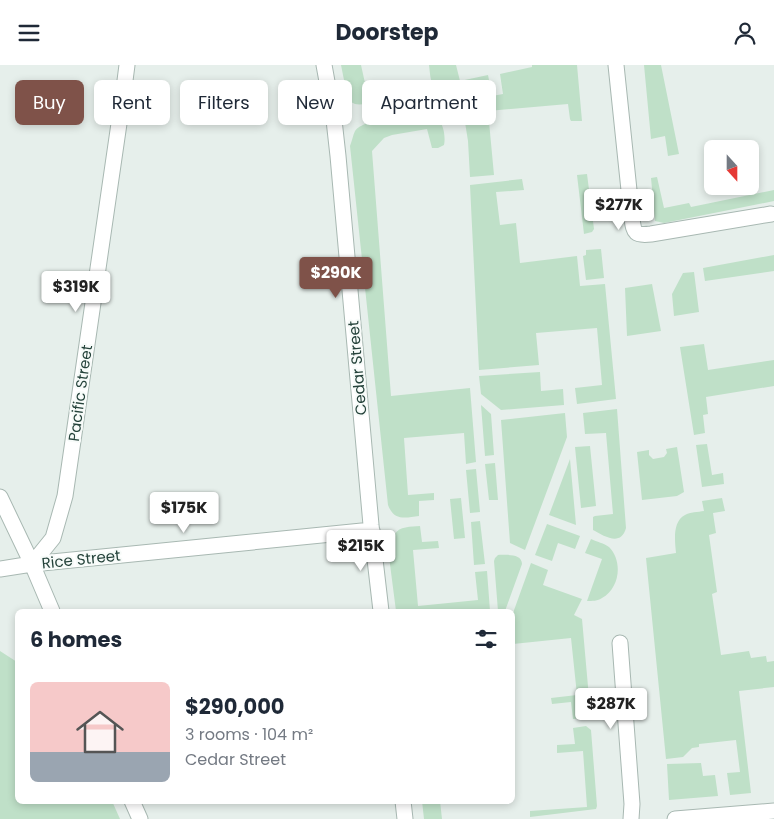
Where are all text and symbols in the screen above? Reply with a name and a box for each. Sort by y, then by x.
text: Doorstep [335,17,439,48]
icon: menu [15,19,43,47]
icon: person [731,19,759,47]
chip: Buy [15,80,84,125]
chip: Rent [94,80,170,125]
chip: Filters [180,80,268,125]
chip: New [278,80,352,125]
chip: Apartment [362,80,496,125]
north arrow [704,140,759,195]
map controls [704,140,759,195]
pin: $277K [584,189,654,231]
text: $277K [595,193,643,216]
pin: $290K [301,257,371,299]
text: $290K [310,261,362,284]
pin: $319K [41,271,111,313]
text: $319K [52,275,100,298]
street label: Cedar Street [342,320,372,416]
street label: Pacific Street [63,343,97,443]
pin: $175K [149,491,219,534]
text: $175K [161,496,207,519]
pin: $215K [326,529,396,572]
text: $215K [337,534,385,557]
street label: Rice Street [41,544,121,574]
text: 6 homes [30,625,122,654]
icon: filters [472,625,500,653]
pin: $287K [576,687,646,730]
text: $290,000 [185,692,285,721]
text: $287K [586,692,636,715]
icon: home [70,702,130,762]
text: 3 rooms · 104 m² [185,723,313,746]
text: Cedar Street [185,748,286,771]

